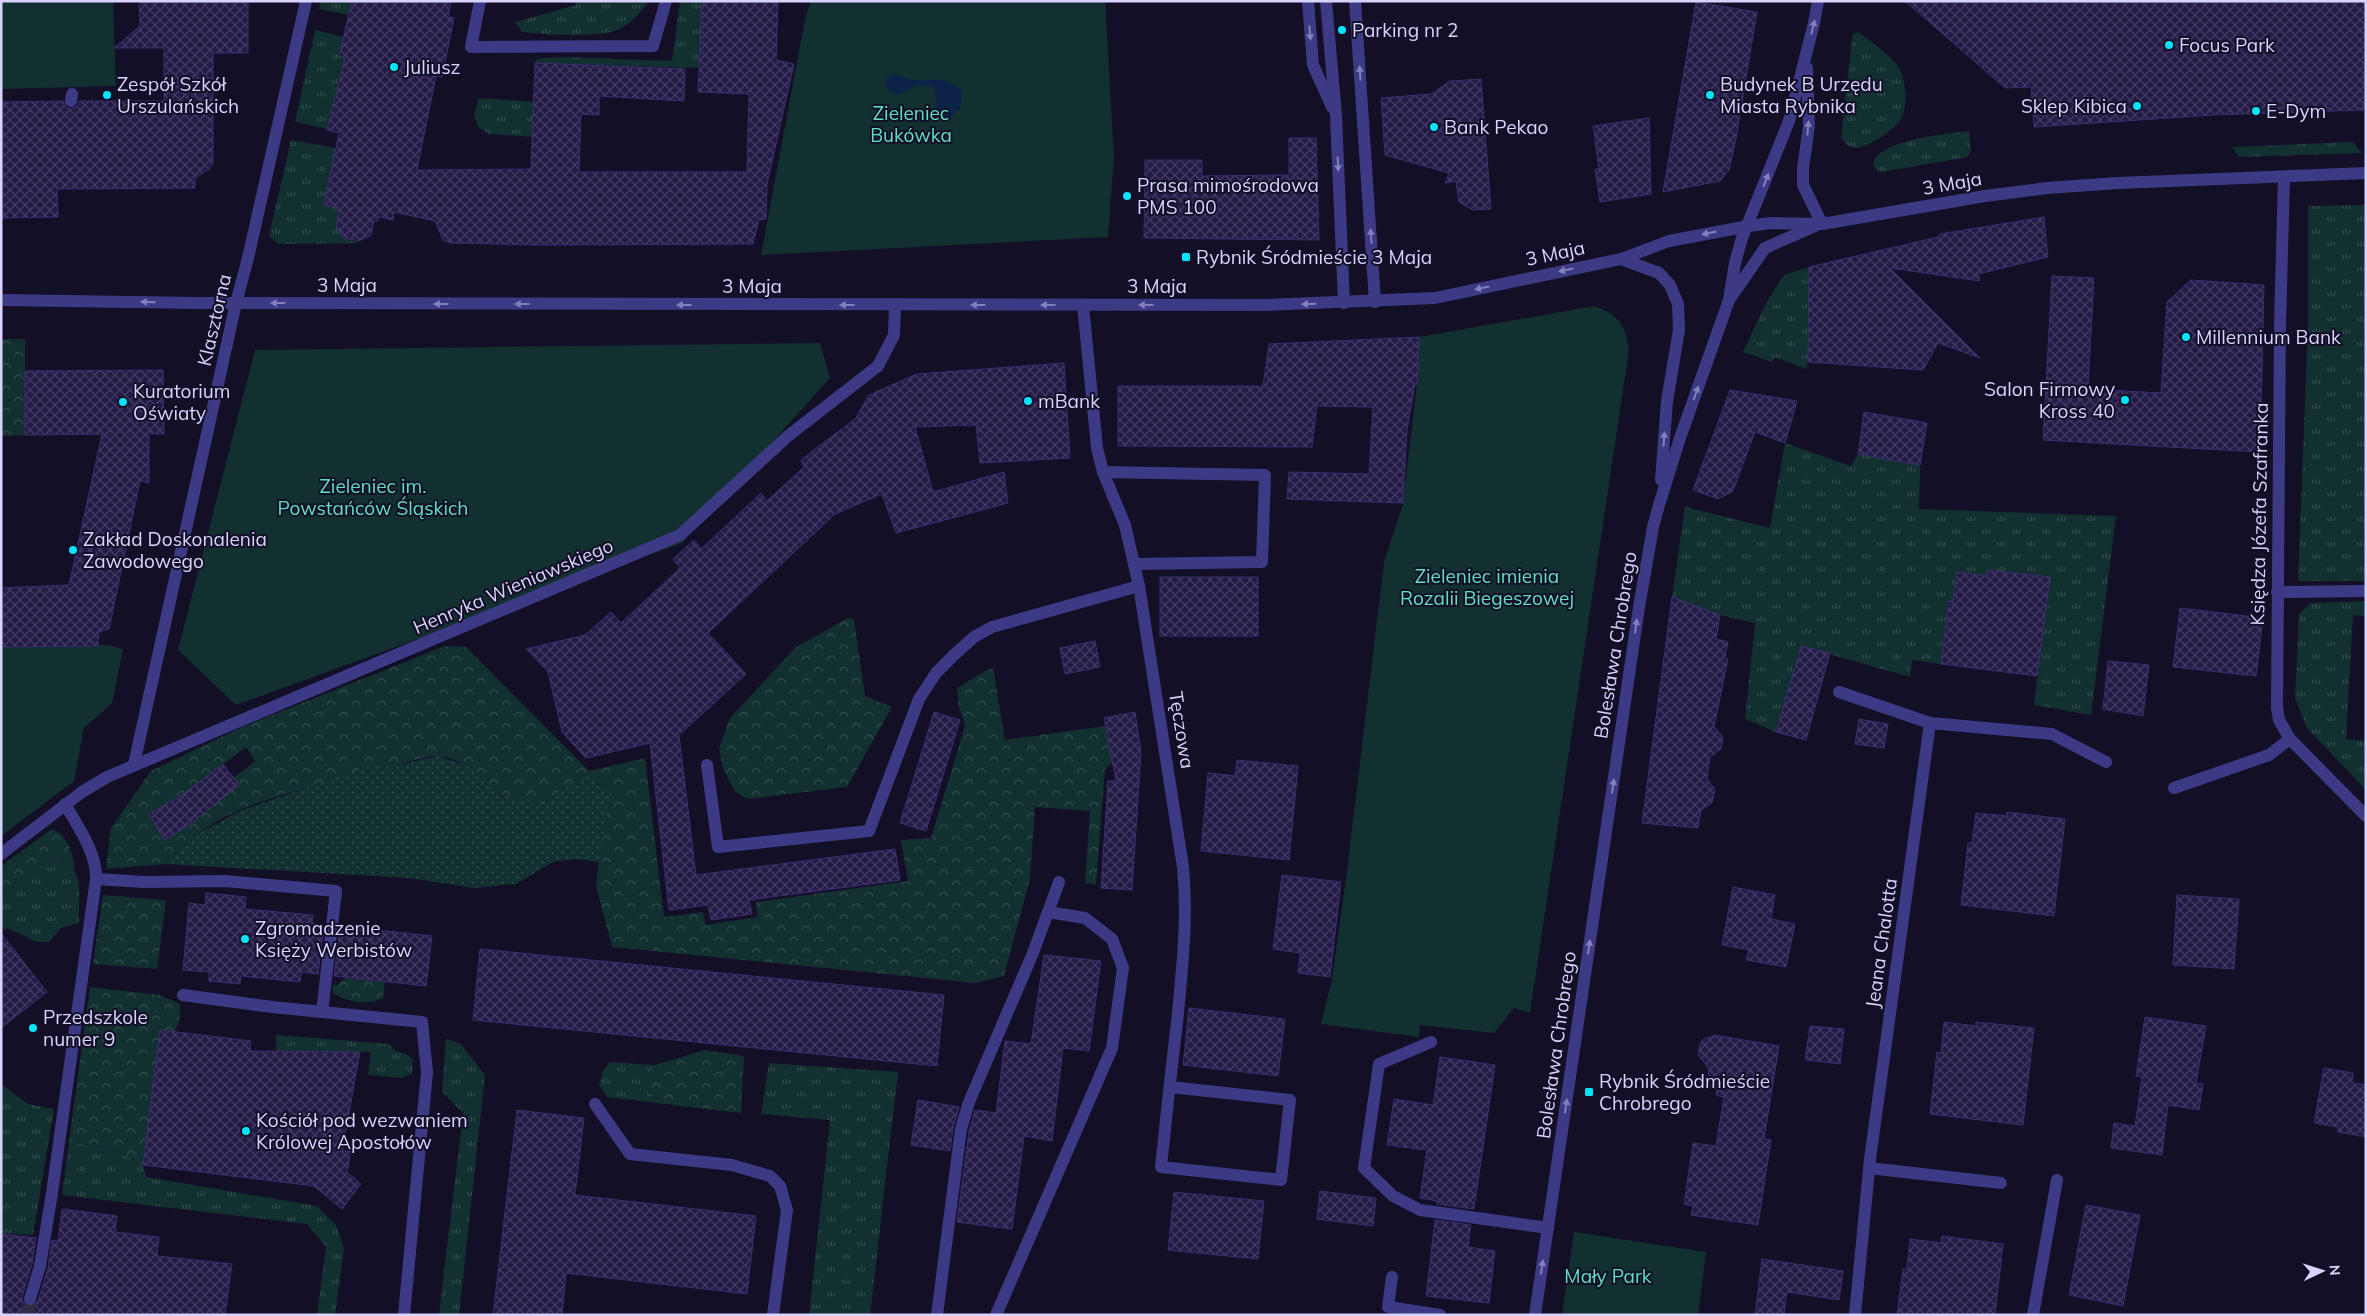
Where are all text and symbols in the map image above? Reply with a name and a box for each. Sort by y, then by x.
place label: Parking nr 2 [1352,18,1458,42]
one-way arrow [1809,20,1817,35]
marker: Parking nr 2 [1336,24,1348,36]
one-way arrow [1306,25,1314,41]
place label: Focus Park [2179,33,2275,57]
marker: Focus Park [2163,39,2175,51]
place label: Juliusz [404,55,461,79]
marker: Juliusz [388,61,400,73]
one-way arrow [1356,65,1364,81]
place label: Zespół Szkół Urszulańskich [117,72,239,118]
place label: Budynek B Urzędu Miasta Rybnika [1720,72,1883,118]
marker: Zespół Szkół Urszulańskich [101,89,113,101]
marker: Budynek B Urzędu Miasta Rybnika [1704,89,1716,101]
place label: Sklep Kibica [2021,94,2127,118]
place label: E-Dym [2266,99,2326,123]
marker: Sklep Kibica [2131,100,2143,112]
park label: Zieleniec Bukówka [870,101,952,147]
marker: E-Dym [2250,105,2262,117]
place label: Bank Pekao [1444,115,1548,139]
one-way arrow [1804,119,1812,135]
marker: Bank Pekao [1428,121,1440,133]
one-way arrow [1334,157,1342,173]
street label: 3 Maja [1920,166,1984,200]
one-way arrow [1762,172,1770,187]
place label: Prasa mimośrodowa PMS 100 [1137,173,1319,219]
marker: Prasa mimośrodowa PMS 100 [1121,190,1133,202]
one-way arrow [1367,227,1375,243]
one-way arrow [1700,230,1716,238]
street label: 3 Maja [1523,235,1587,271]
place label: Rybnik Śródmieście 3 Maja [1196,245,1432,269]
marker: Rybnik Śródmieście 3 Maja [1180,251,1192,263]
one-way arrow [1559,266,1574,274]
street label: Klasztorna [192,272,236,368]
street label: 3 Maja [317,273,377,297]
street label: 3 Maja [722,274,782,298]
street label: 3 Maja [1127,274,1187,298]
one-way arrow [1475,284,1490,292]
one-way arrow [140,298,156,306]
one-way arrow [270,299,286,307]
one-way arrow [432,300,448,308]
one-way arrow [513,300,529,308]
one-way arrow [1301,300,1317,308]
one-way arrow [676,301,692,309]
one-way arrow [838,301,854,309]
one-way arrow [970,301,986,309]
one-way arrow [1040,301,1056,309]
one-way arrow [1138,301,1154,309]
place label: Millennium Bank [2196,325,2341,349]
marker: Millennium Bank [2180,331,2192,343]
place label: Salon Firmowy Kross 40 [1984,377,2115,423]
place label: Kuratorium Oświaty [133,379,231,425]
one-way arrow [1693,385,1700,400]
place label: mBank [1038,389,1100,413]
marker: Salon Firmowy Kross 40 [2119,394,2131,406]
marker: mBank [1022,395,1034,407]
marker: Kuratorium Oświaty [117,396,129,408]
street label: Księdza Józefa Szafranka [2245,402,2273,626]
one-way arrow [1660,431,1668,447]
park label: Zieleniec im. Powstańców Śląskich [278,474,468,520]
place label: Zakład Doskonalenia Zawodowego [83,527,267,573]
street label: Henryka Wieniawskiego [409,533,617,639]
marker: Zakład Doskonalenia Zawodowego [67,544,79,556]
street label: Bolesława Chrobrego [1588,550,1642,740]
park label: Zieleniec imienia Rozalii Biegeszowej [1400,564,1574,610]
one-way arrow [1633,617,1641,633]
street label: Tęczowa [1164,690,1200,770]
one-way arrow [1609,778,1617,794]
street label: Jeana Chalotta [1860,877,1902,1009]
place label: Zgromadzenie Księży Werbistów [255,916,412,962]
marker: Zgromadzenie Księży Werbistów [239,933,251,945]
one-way arrow [1586,939,1594,955]
street label: Bolesława Chrobrego [1531,950,1581,1140]
place label: Przedszkole numer 9 [43,1005,148,1051]
marker: Przedszkole numer 9 [27,1022,39,1034]
place label: Rybnik Śródmieście Chrobrego [1599,1069,1770,1115]
marker: Rybnik Śródmieście Chrobrego [1583,1086,1595,1098]
one-way arrow [1562,1097,1570,1113]
place label: Kościół pod wezwaniem Królowej Apostołów [256,1108,468,1154]
marker: Kościół pod wezwaniem Królowej Apostołów [240,1125,252,1137]
north arrow [2297,1246,2347,1296]
one-way arrow [1538,1258,1546,1274]
park label: Mały Park [1564,1264,1652,1288]
text: N [2326,1264,2344,1276]

